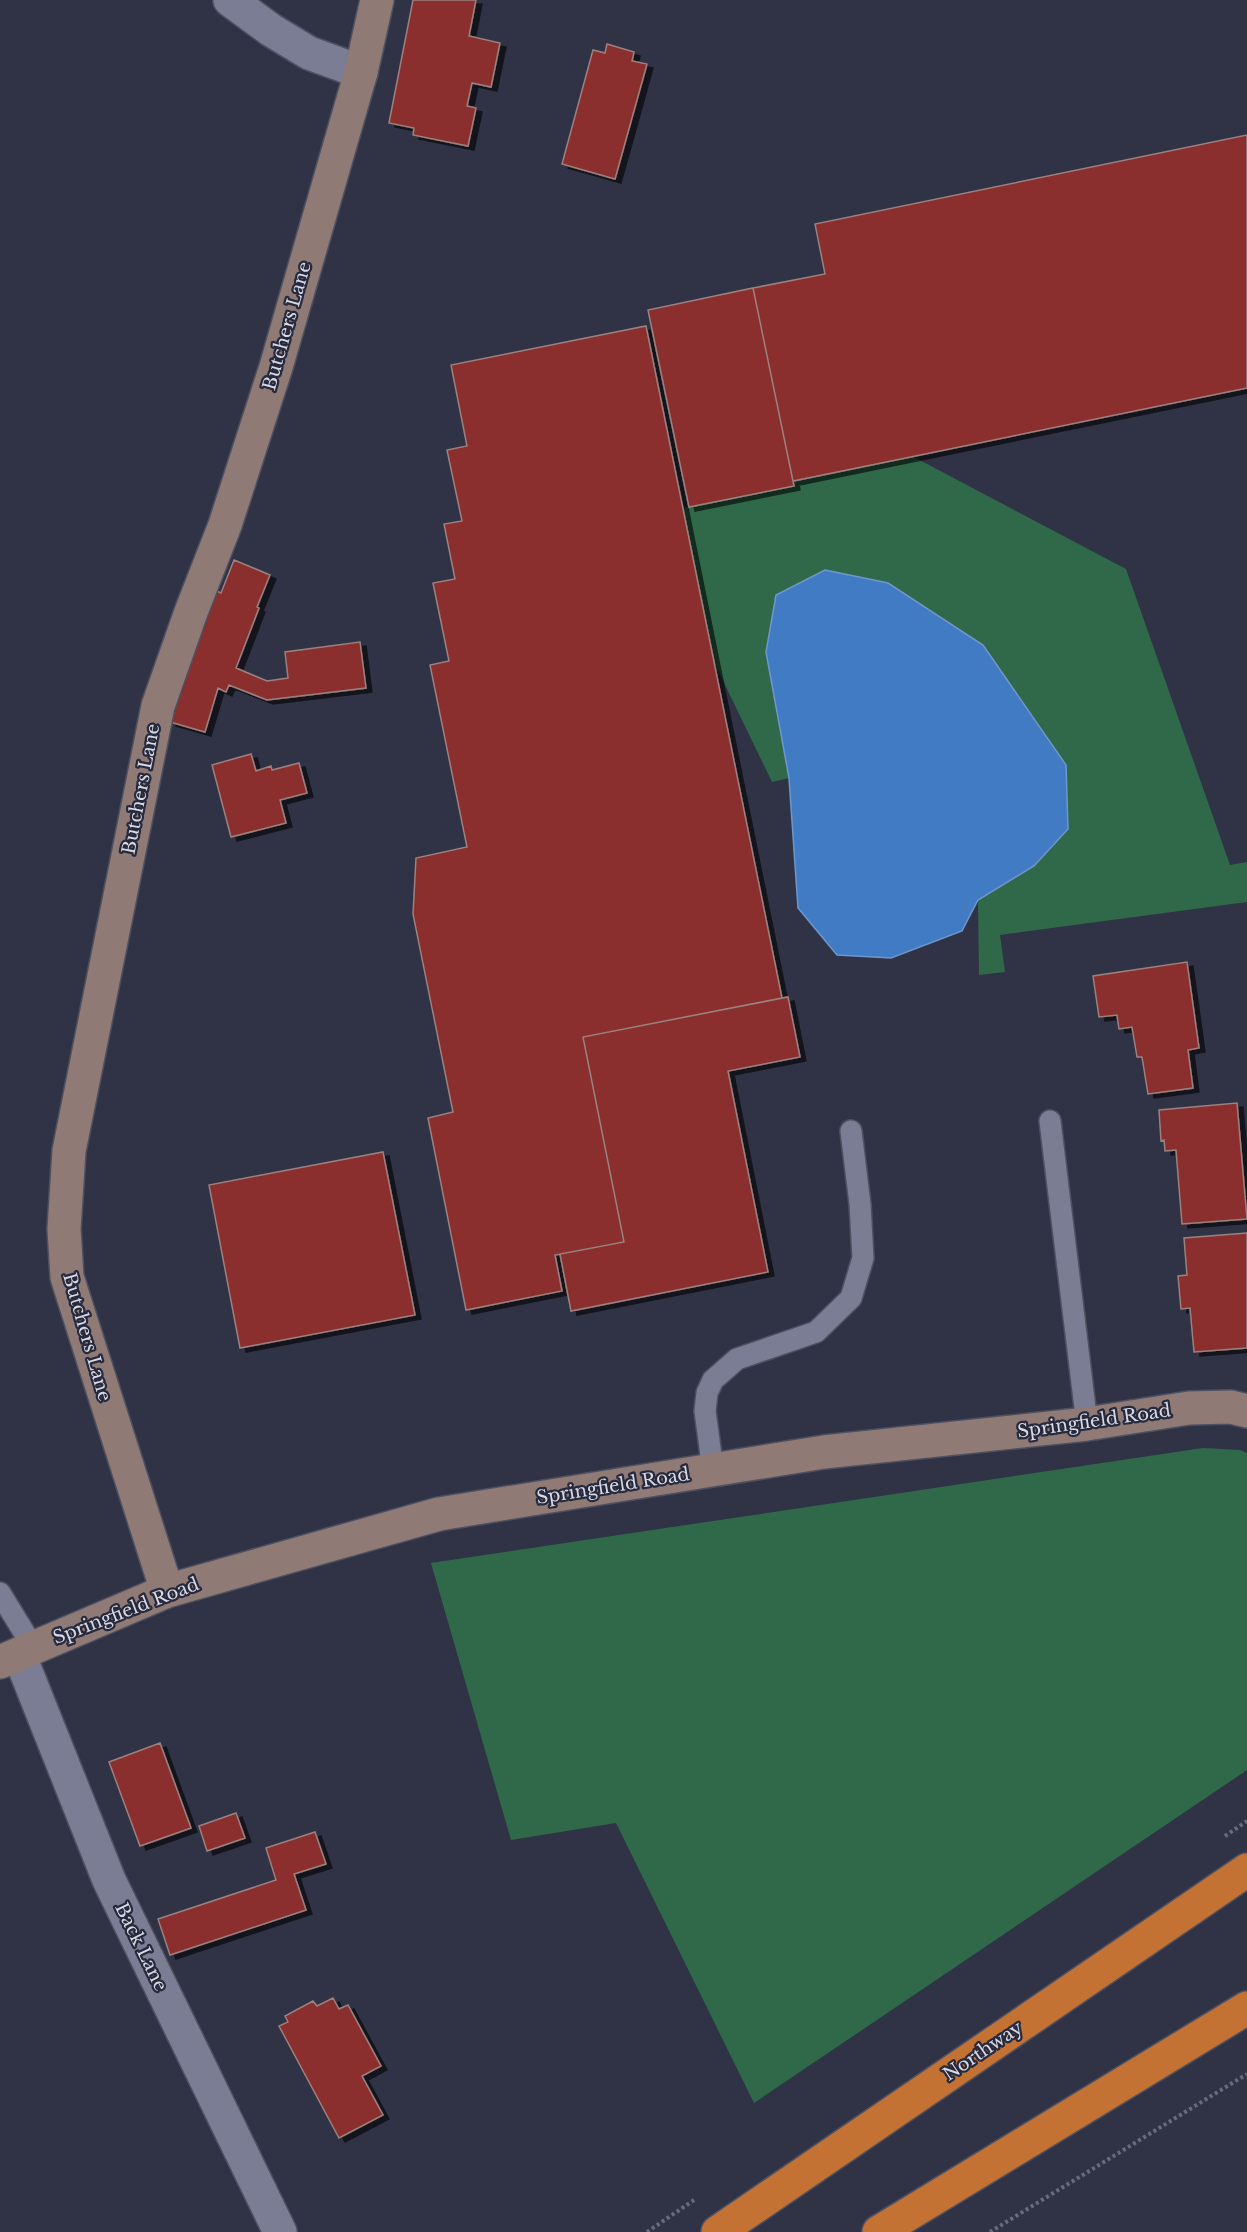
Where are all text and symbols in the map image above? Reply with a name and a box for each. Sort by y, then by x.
street label: Butchers Lane [258,259,316,393]
street label: Butchers Lane [118,722,164,856]
street label: Butchers Lane [58,1270,116,1404]
street label: Springfield Road [1016,1399,1172,1443]
street label: Springfield Road [535,1463,691,1509]
street label: Springfield Road [50,1573,202,1649]
street label: Back Lane [110,1899,172,1995]
street label: Northway [939,2016,1027,2086]

